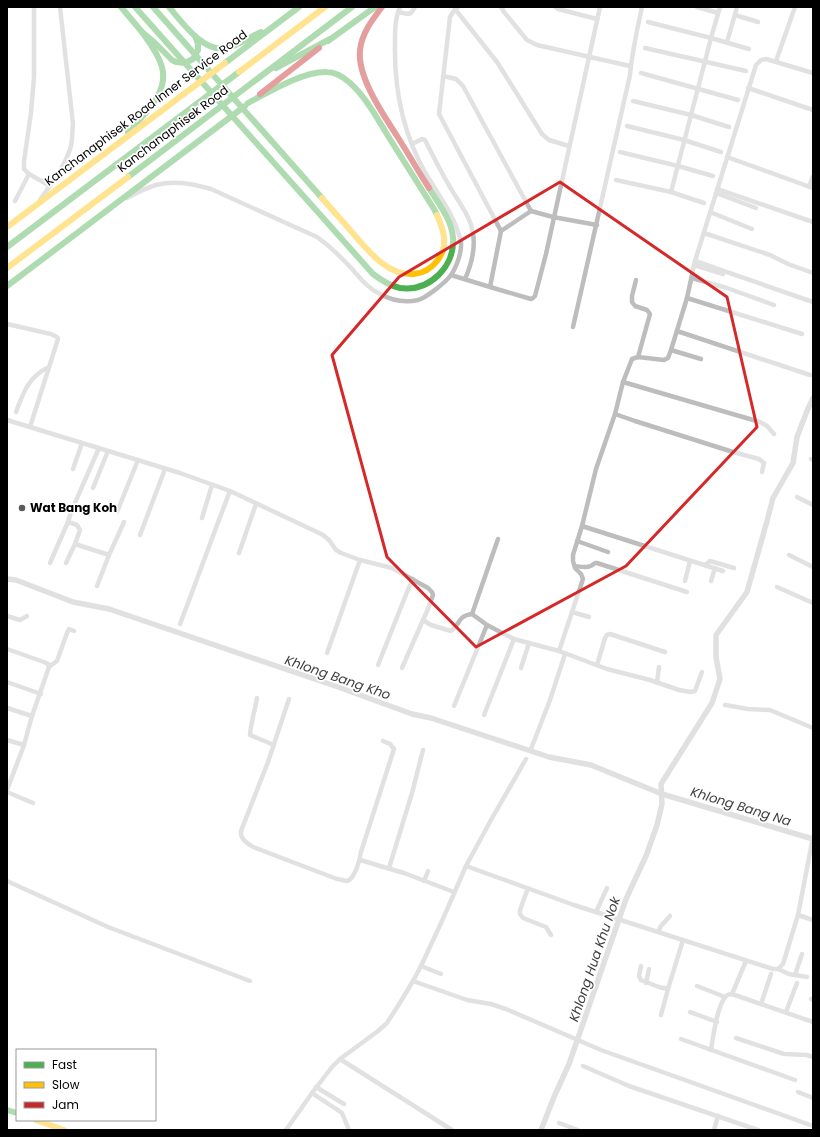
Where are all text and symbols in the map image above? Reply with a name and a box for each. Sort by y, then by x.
street label: Kanchanaphisek Road Inner Service Road [42,27,250,189]
street label: Kanchanaphisek Road [115,83,231,175]
place label: Wat Bang Koh [30,499,117,516]
marker: Wat Bang Koh [17,503,27,513]
water label: Khlong Bang Kho [282,650,393,704]
water label: Khlong Bang Na [688,782,794,831]
water label: Khlong Hua Khu Nok [564,893,625,1024]
legend [16,1049,156,1121]
text: Fast [52,1056,77,1073]
text: Slow [52,1076,80,1093]
text: Jam [52,1096,79,1113]

